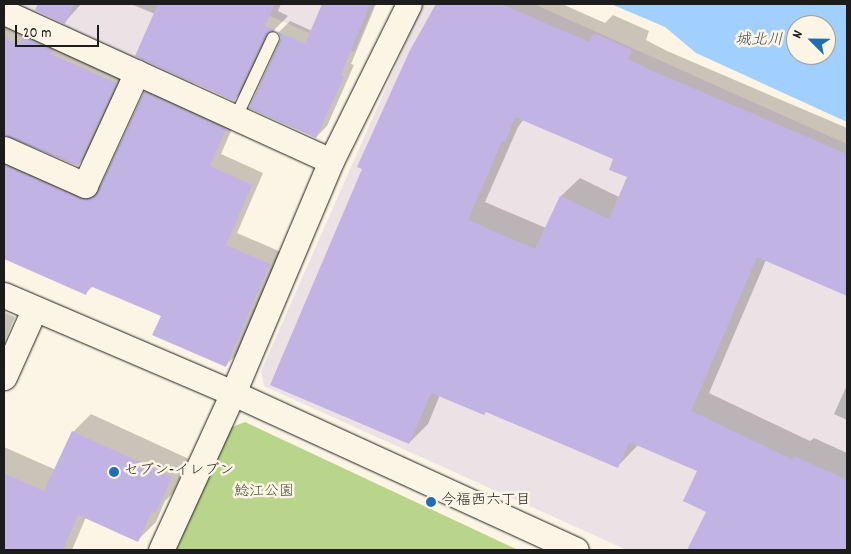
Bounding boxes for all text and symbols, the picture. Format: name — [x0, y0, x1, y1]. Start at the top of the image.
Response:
scale bar — [18, 15, 101, 47]
north arrow — [786, 15, 836, 65]
text: 20 m — [23, 23, 51, 45]
text: N — [788, 27, 809, 42]
water label: 城北川 — [735, 31, 783, 51]
place label: セブン-イレブン — [124, 463, 234, 481]
marker: セブン-イレブン — [108, 466, 120, 478]
park label: 鯰江公園 — [234, 484, 294, 502]
place label: 今福西六丁目 — [441, 493, 531, 511]
marker: 今福西六丁目 — [425, 496, 437, 508]

